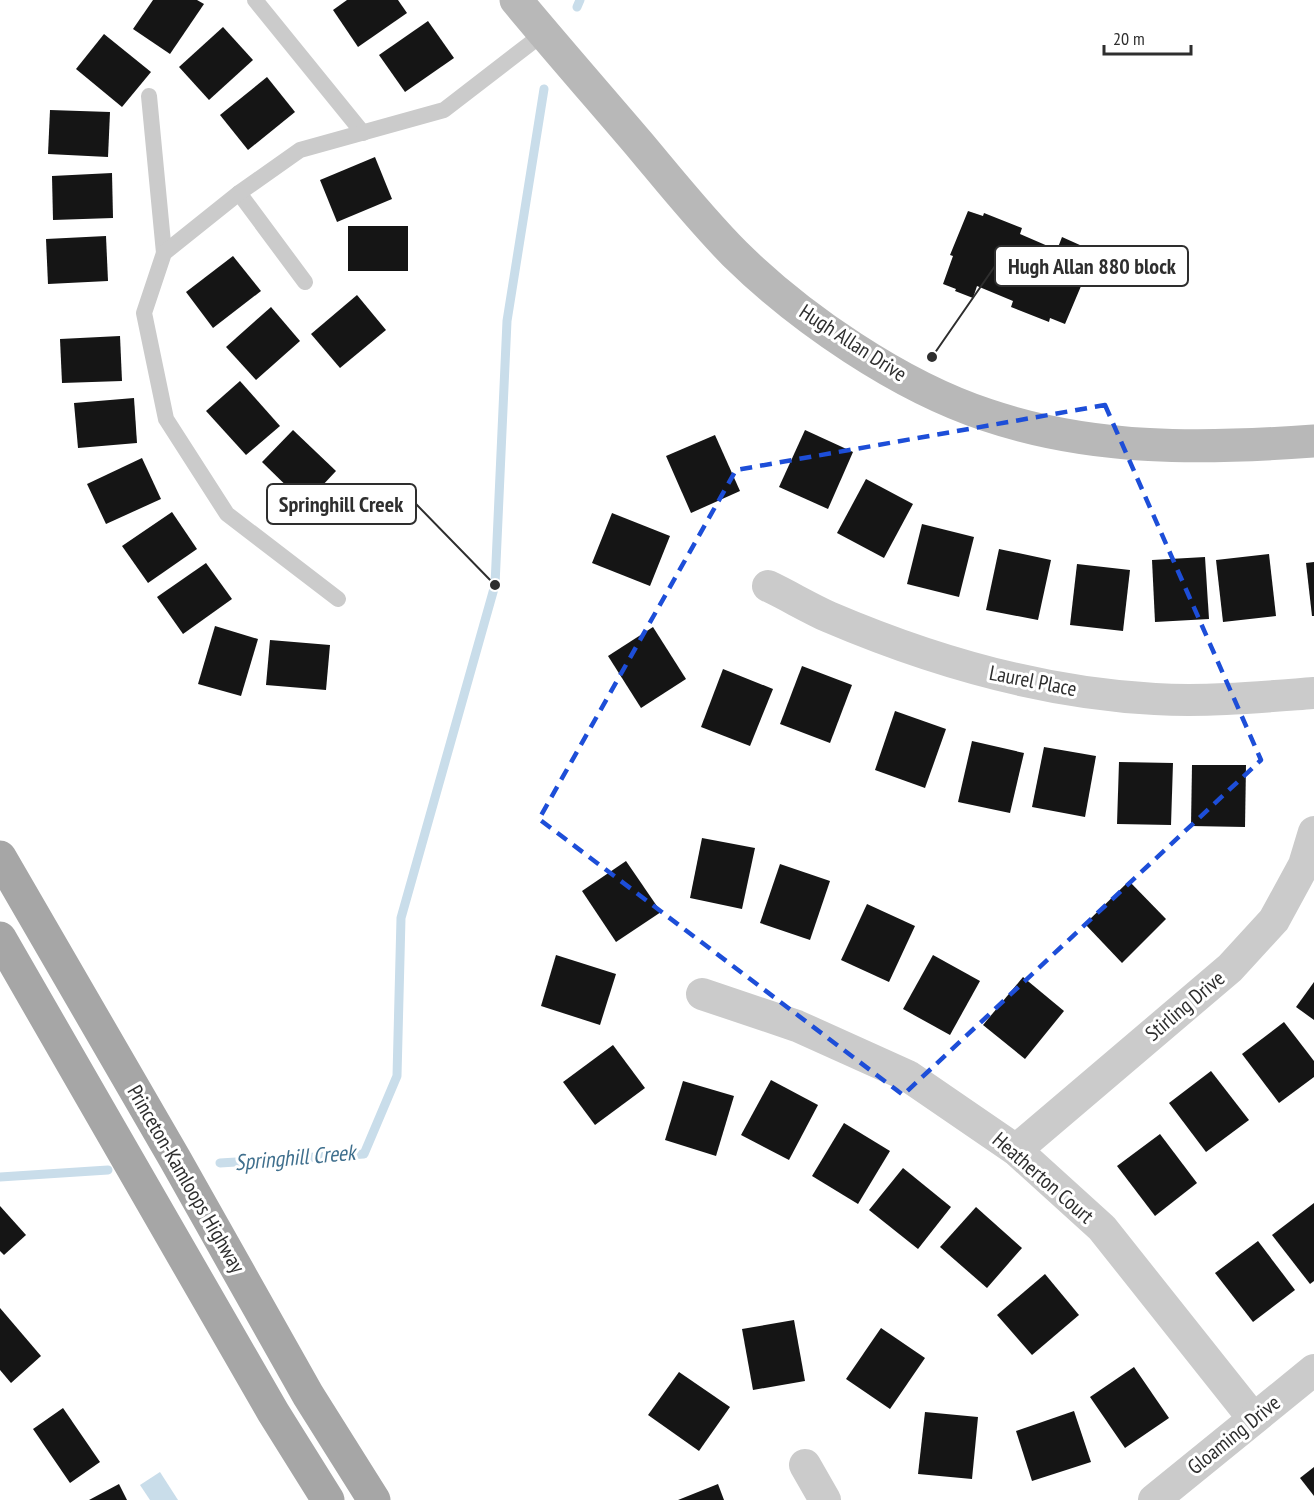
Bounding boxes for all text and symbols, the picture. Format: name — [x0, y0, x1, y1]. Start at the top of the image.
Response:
scale bar — [1104, 18, 1191, 56]
text: 20 m — [1113, 27, 1145, 50]
callout: Hugh Allan 880 block — [995, 246, 1188, 286]
text: Hugh Allan 880 block — [1008, 252, 1177, 280]
street label: Hugh Allan Drive — [795, 298, 912, 387]
callout: Springhill Creek — [267, 484, 416, 524]
text: Springhill Creek — [279, 490, 404, 518]
street label: Laurel Place — [987, 659, 1079, 702]
street label: Stirling Drive — [1139, 965, 1230, 1047]
street label: Princeton-Kamloops Highway — [122, 1080, 251, 1278]
street label: Heatherton Court — [987, 1126, 1100, 1229]
water label: Springhill Creek — [234, 1138, 359, 1176]
street label: Gloaming Drive — [1182, 1389, 1286, 1480]

